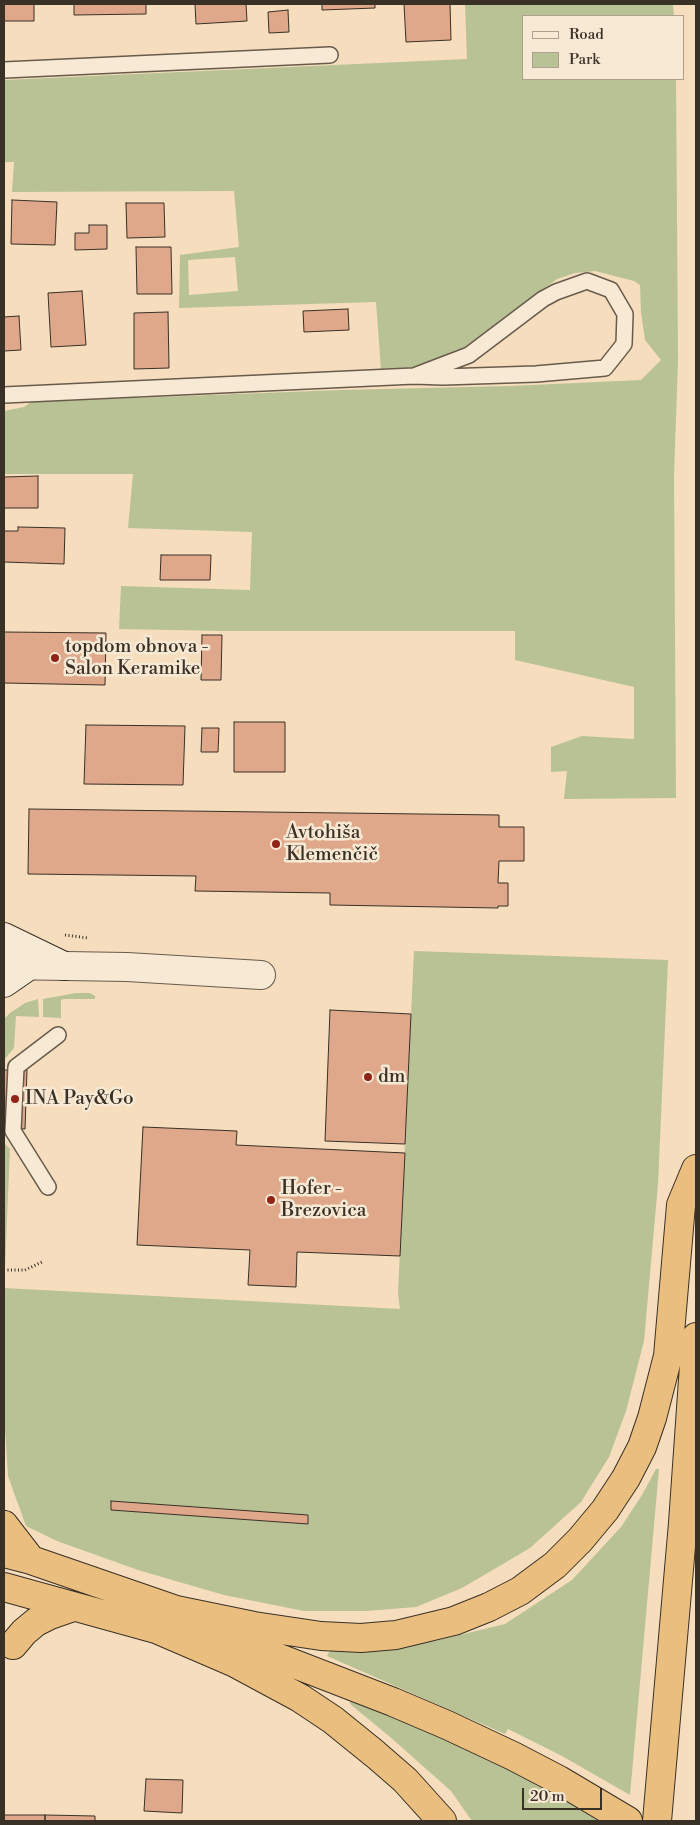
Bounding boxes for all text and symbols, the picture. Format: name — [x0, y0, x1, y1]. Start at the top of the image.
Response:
legend — [522, 15, 685, 80]
text: Road — [569, 25, 604, 44]
text: Park — [569, 50, 600, 69]
place label: topdom obnova - Salon Keramike — [65, 636, 209, 680]
marker: topdom obnova - Salon Keramike — [49, 652, 61, 664]
place label: Avtohiša Klemenčič — [286, 822, 378, 866]
marker: Avtohiša Klemenčič — [270, 838, 282, 850]
place label: dm — [378, 1066, 405, 1088]
marker: dm — [362, 1071, 374, 1083]
place label: INA Pay&Go — [25, 1088, 134, 1110]
marker: INA Pay&Go — [9, 1093, 21, 1105]
place label: Hofer - Brezovica — [281, 1178, 366, 1222]
marker: Hofer - Brezovica — [265, 1194, 277, 1206]
scale bar — [525, 1778, 605, 1810]
text: 20 m — [530, 1787, 565, 1806]

